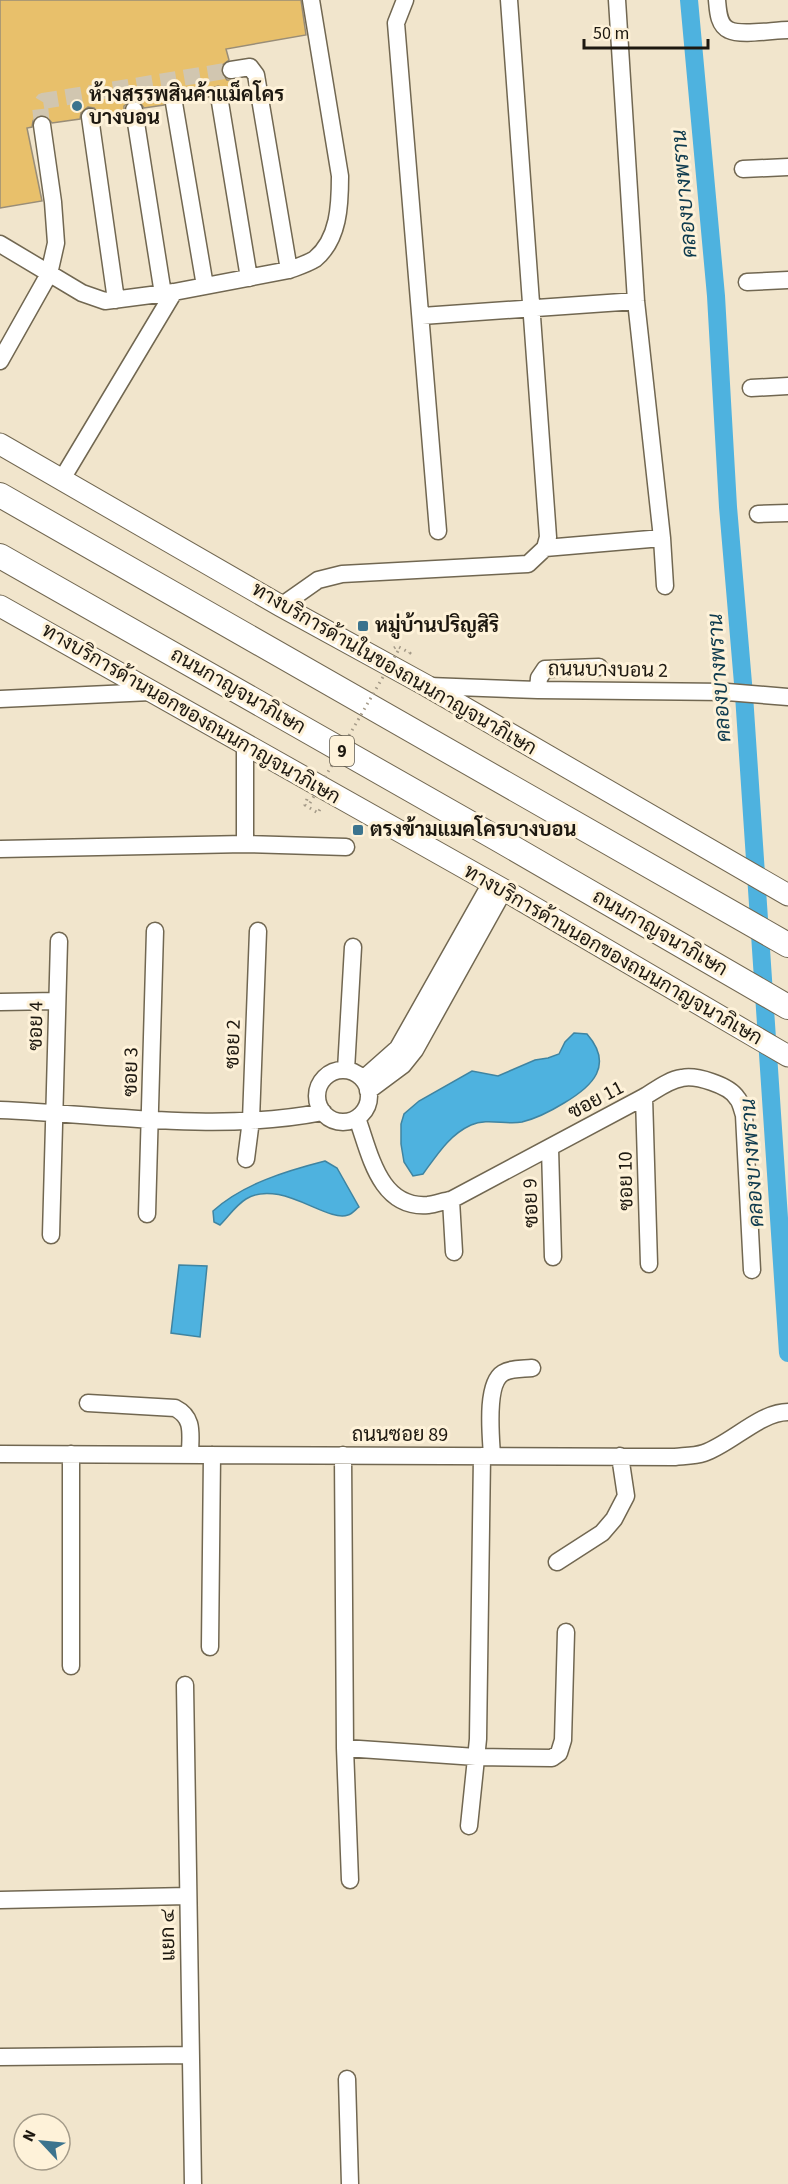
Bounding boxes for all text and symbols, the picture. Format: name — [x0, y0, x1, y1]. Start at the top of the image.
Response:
scale bar — [584, 12, 708, 50]
text: 50 m — [593, 21, 629, 46]
place label: ห้างสรรพสินค้าแม็คโคร บางบอน — [89, 80, 284, 132]
marker: ห้างสรรพสินค้าแม็คโคร บางบอน — [70, 99, 84, 113]
water label: คลองบางพราน — [663, 128, 705, 259]
street label: ทางบริการด้านในของถนนกาญจนาภิเษก — [246, 576, 542, 762]
place label: หมู่บ้านปริญสิริ — [375, 612, 499, 640]
water label: คลองบางพราน — [700, 612, 738, 743]
street label: ทางบริการด้านนอกของถนนกาญจนาภิเษก — [37, 617, 345, 811]
marker: หมู่บ้านปริญสิริ — [356, 619, 370, 633]
street label: ถนนกาญจนาภิเษก — [165, 641, 311, 741]
street label: ถนนบางบอน 2 — [548, 655, 668, 685]
road number: 9 — [330, 736, 354, 766]
place label: ตรงข้ามแมคโครบางบอน — [370, 815, 577, 844]
marker: ตรงข้ามแมคโครบางบอน — [351, 823, 365, 837]
street label: ทางบริการด้านนอกของถนนกาญจนาภิเษก — [459, 858, 767, 1052]
street label: ถนนกาญจนาภิเษก — [587, 883, 733, 983]
street label: ซอย 4 — [22, 1001, 50, 1051]
street label: ซอย 2 — [218, 1019, 248, 1069]
street label: ซอย 3 — [117, 1047, 145, 1097]
street label: ซอย 11 — [563, 1074, 629, 1126]
water label: คลองบางพราน — [733, 1097, 771, 1228]
street label: ซอย 10 — [611, 1151, 641, 1211]
street label: ซอย 9 — [516, 1178, 546, 1228]
street label: ถนนซอย 89 — [352, 1421, 448, 1449]
street label: แยก ๔ — [154, 1908, 182, 1961]
north arrow — [12, 2112, 72, 2172]
text: N — [17, 2126, 42, 2145]

